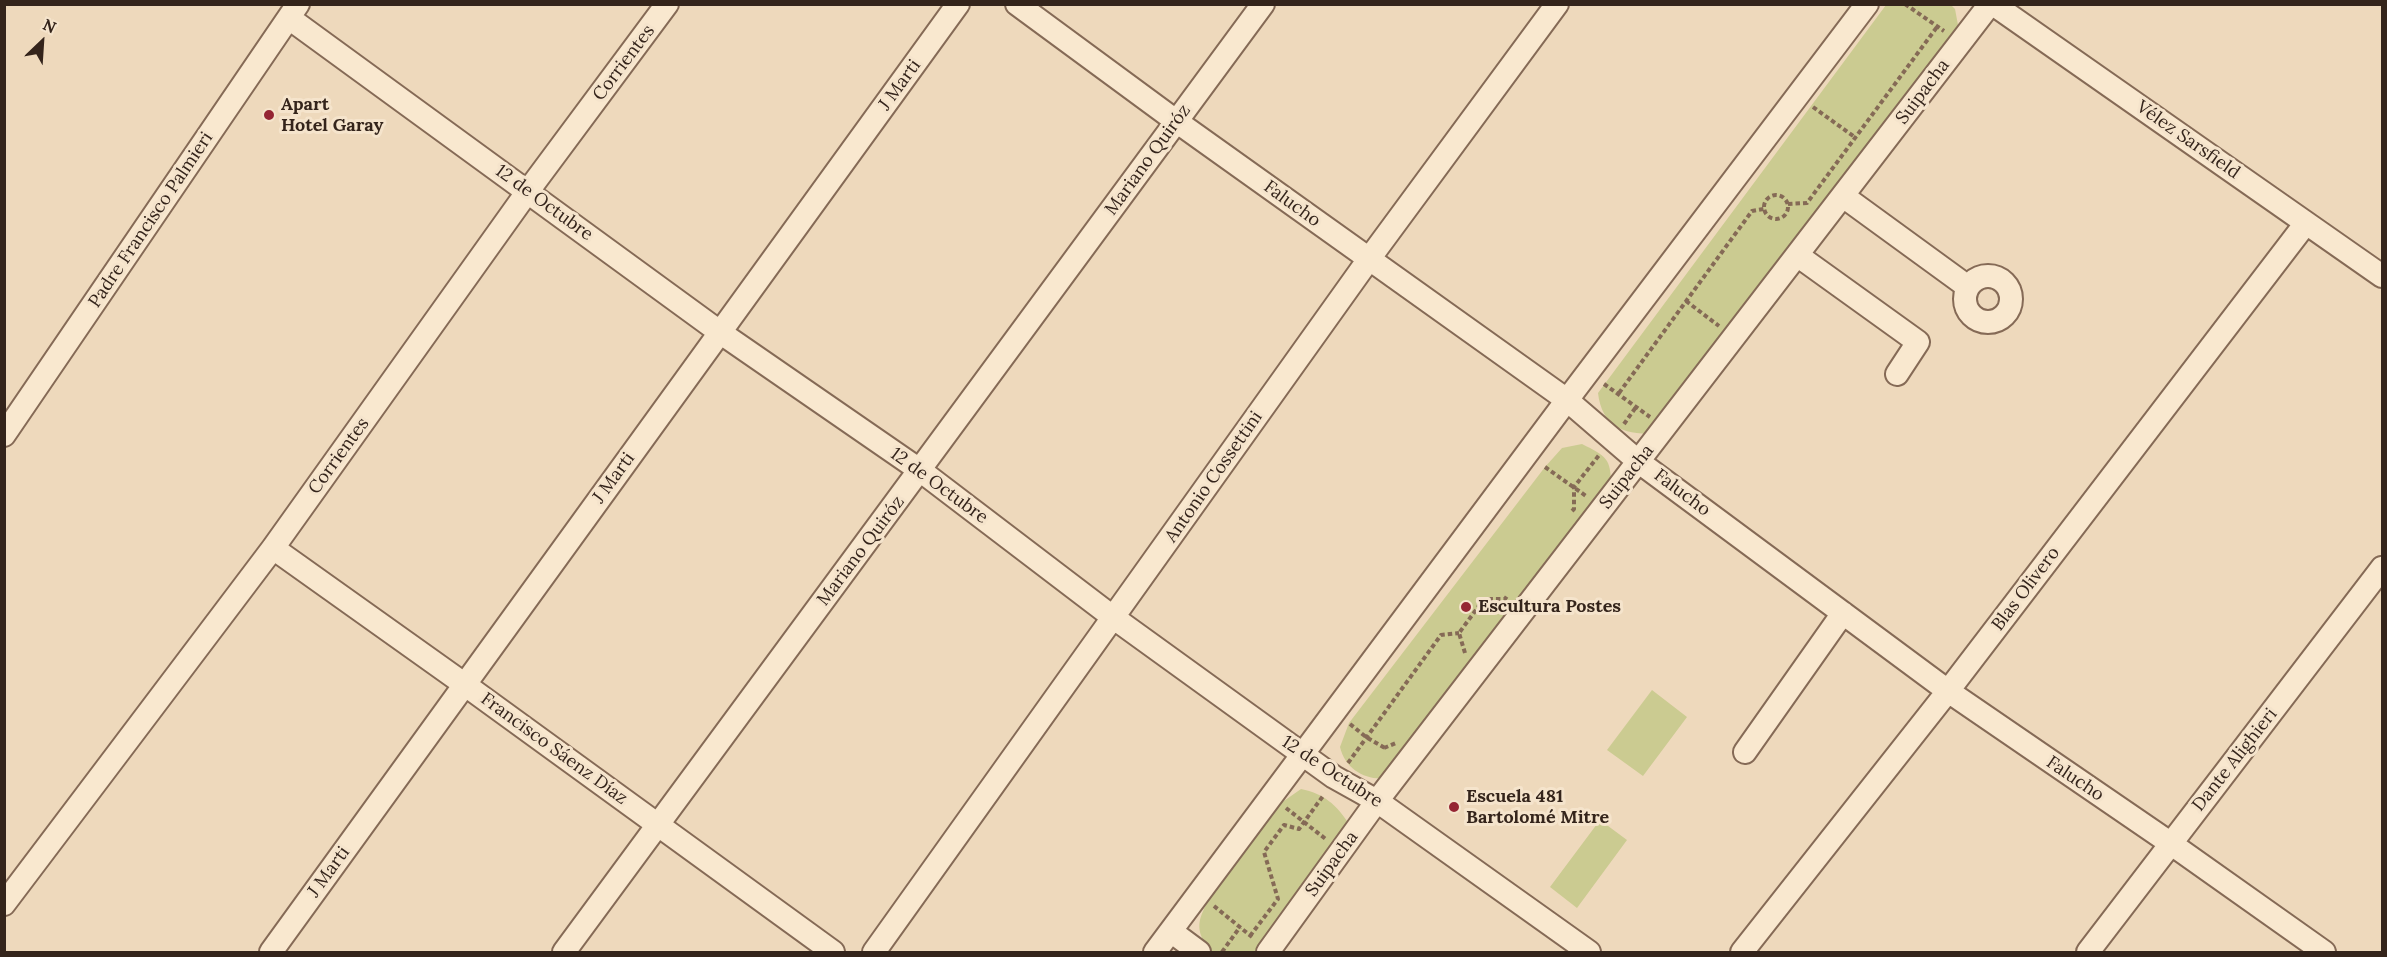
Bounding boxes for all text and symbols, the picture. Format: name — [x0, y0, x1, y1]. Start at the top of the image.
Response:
north arrow — [12, 12, 72, 72]
text: N — [40, 14, 59, 37]
street label: Corrientes — [588, 21, 660, 105]
street label: Suipacha — [1892, 55, 1954, 129]
street label: J Marti — [874, 56, 926, 114]
place label: Apart Hotel Garay — [281, 94, 383, 136]
street label: Vélez Sarsfield — [2132, 96, 2244, 184]
street label: Mariano Quiróz — [1101, 100, 1195, 220]
marker: Apart Hotel Garay — [262, 108, 276, 122]
street label: Padre Francisco Palmieri — [84, 128, 218, 312]
street label: 12 de Octubre — [491, 160, 597, 246]
street label: Falucho — [1259, 176, 1325, 232]
street label: Antonio Cossettini — [1161, 407, 1267, 547]
street label: Corrientes — [304, 414, 374, 498]
street label: Suipacha — [1595, 441, 1659, 513]
street label: 12 de Octubre — [886, 443, 992, 529]
street label: J Marti — [588, 449, 640, 507]
street label: Falucho — [1650, 465, 1714, 521]
street label: Mariano Quiróz — [813, 492, 909, 610]
street label: Blas Olivero — [1987, 543, 2065, 635]
place label: Escultura Postes — [1478, 596, 1621, 618]
marker: Escultura Postes — [1459, 600, 1473, 614]
street label: Francisco Sáenz Díaz — [476, 688, 632, 810]
street label: Dante Alighieri — [2188, 704, 2282, 816]
street label: 12 de Octubre — [1278, 731, 1386, 813]
street label: Falucho — [2042, 752, 2108, 806]
place label: Escuela 481 Bartolomé Mitre — [1466, 786, 1609, 828]
marker: Escuela 481 Bartolomé Mitre — [1447, 800, 1461, 814]
street label: Suipacha — [1301, 827, 1363, 901]
street label: J Marti — [303, 843, 355, 901]

